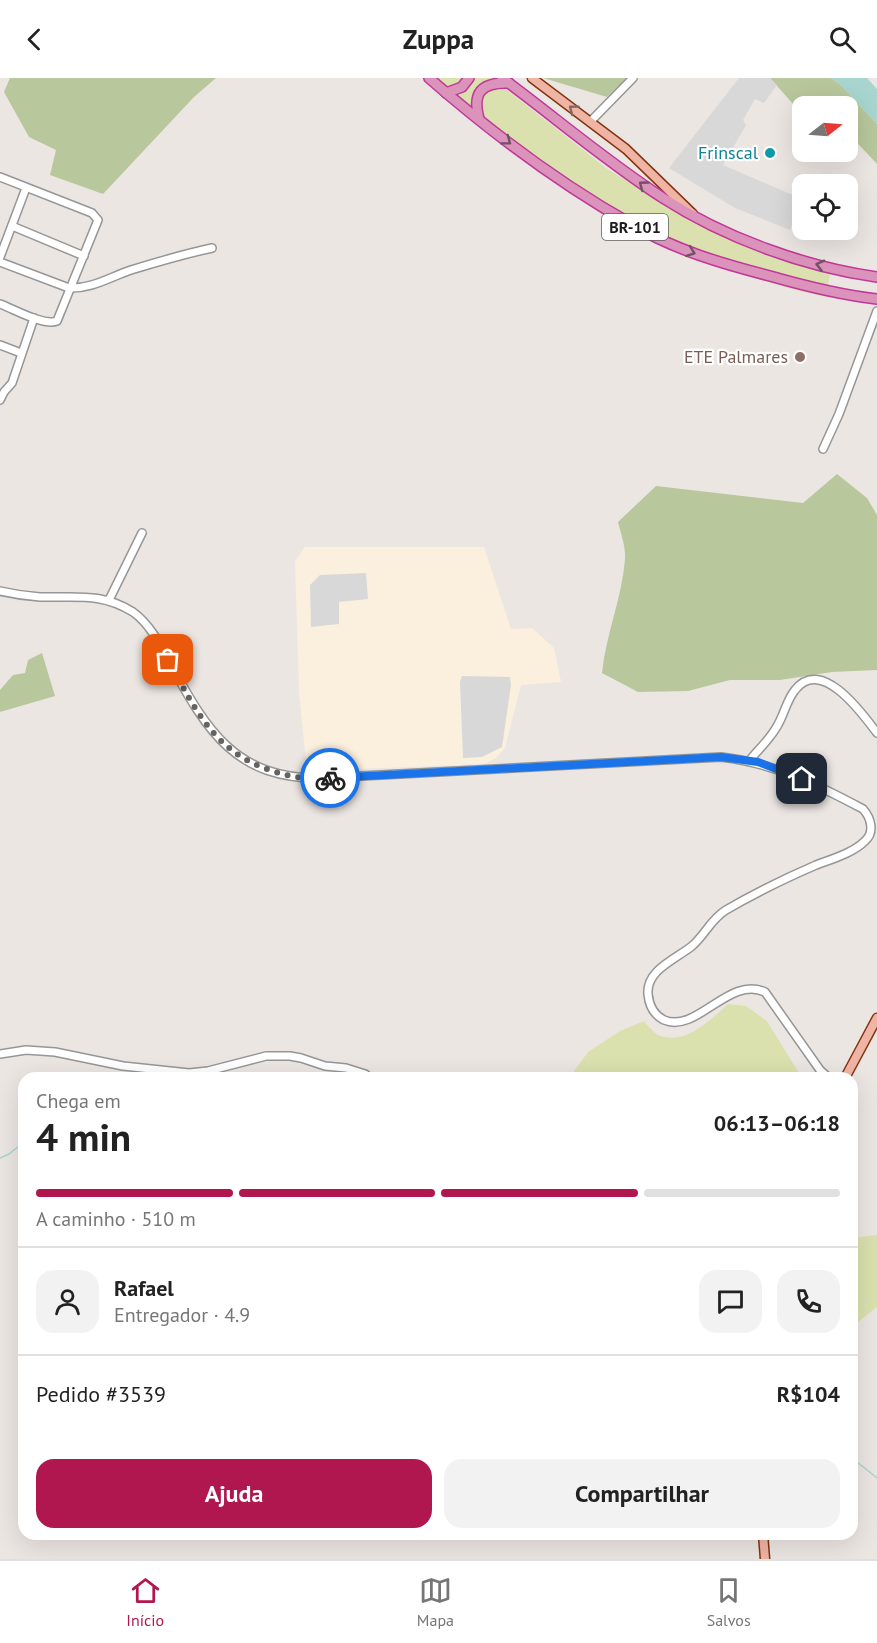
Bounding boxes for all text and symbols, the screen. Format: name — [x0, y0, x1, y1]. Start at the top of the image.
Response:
text: Zuppa — [403, 22, 474, 56]
icon: back — [18, 23, 51, 56]
icon: search — [826, 23, 859, 56]
north arrow — [792, 96, 858, 162]
map controls — [792, 96, 858, 240]
one-way arrow — [568, 105, 579, 116]
one-way arrow — [500, 134, 511, 145]
place label: Frinscal — [698, 141, 759, 164]
marker: Frinscal — [763, 146, 777, 160]
button: locate — [792, 174, 858, 240]
one-way arrow — [639, 181, 650, 192]
road number: BR-101 — [602, 214, 668, 240]
one-way arrow — [685, 245, 696, 257]
one-way arrow — [815, 260, 825, 273]
place label: ETE Palmares — [684, 345, 788, 368]
marker: ETE Palmares — [793, 350, 807, 364]
pin — [142, 634, 193, 685]
icon: bag — [151, 643, 184, 676]
courier — [300, 748, 360, 808]
pin — [776, 753, 827, 804]
icon: bike — [314, 762, 347, 795]
icon: home — [785, 762, 818, 795]
text: Chega em — [36, 1088, 121, 1114]
text: 06:13–06:18 — [714, 1109, 840, 1137]
text: 4 min — [36, 1111, 131, 1162]
text: A caminho · 510 m — [36, 1206, 196, 1232]
button: person — [36, 1270, 99, 1333]
button: chat — [699, 1270, 762, 1333]
button: phone — [777, 1270, 840, 1333]
text: Rafael — [114, 1274, 174, 1302]
text: Entregador · 4.9 — [114, 1302, 250, 1328]
text: Pedido #3539 — [36, 1380, 166, 1408]
text: R$104 — [777, 1380, 840, 1408]
button: Ajuda — [36, 1459, 432, 1528]
button: Compartilhar — [444, 1459, 840, 1528]
tab: Início — [126, 1574, 164, 1630]
tab: Mapa — [417, 1574, 454, 1630]
tab: Salvos — [707, 1574, 751, 1630]

